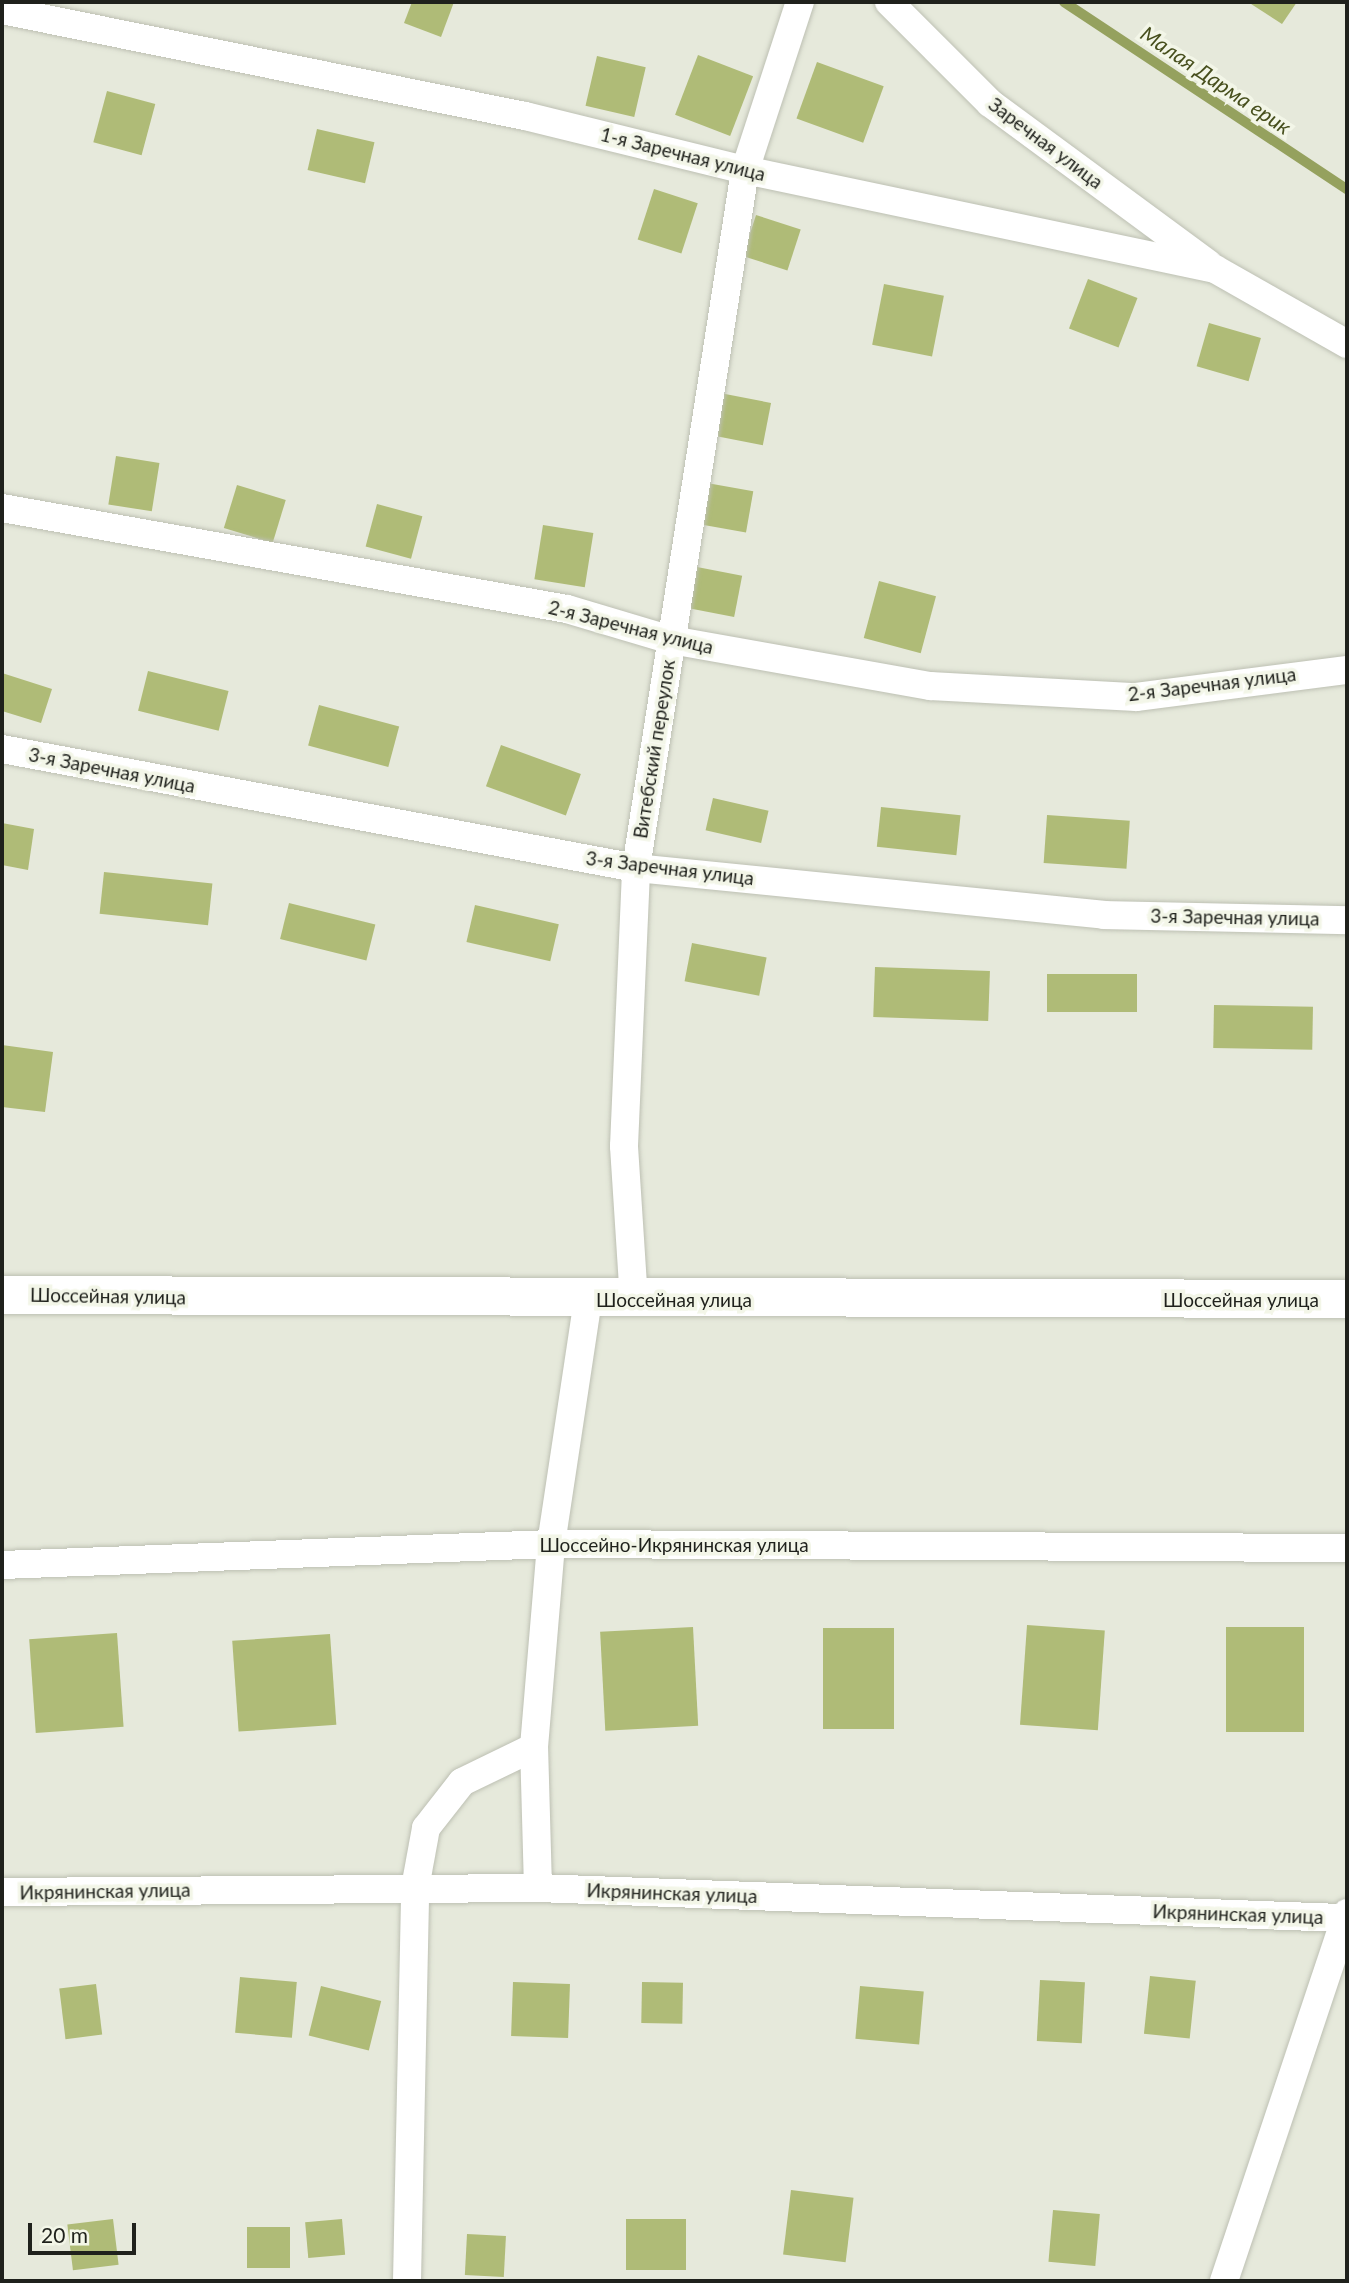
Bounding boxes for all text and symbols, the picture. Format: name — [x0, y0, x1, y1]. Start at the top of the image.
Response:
water label: Малая Дарма ерик — [1136, 21, 1296, 139]
street label: Заречная улица — [984, 93, 1108, 193]
street label: 1-я Заречная улица — [598, 122, 768, 186]
street label: 2-я Заречная улица — [546, 595, 716, 659]
street label: Витебский переулок — [629, 658, 679, 840]
street label: 2-я Заречная улица — [1127, 662, 1297, 706]
street label: 3-я Заречная улица — [27, 743, 197, 797]
street label: 3-я Заречная улица — [585, 846, 755, 890]
street label: 3-я Заречная улица — [1150, 904, 1320, 930]
street label: Шоссейная улица — [30, 1283, 186, 1309]
street label: Шоссейная улица — [596, 1289, 752, 1311]
street label: Шоссейная улица — [1163, 1289, 1319, 1311]
street label: Шоссейно-Икрянинская улица — [539, 1534, 809, 1556]
street label: Икрянинская улица — [19, 1878, 191, 1904]
street label: Икрянинская улица — [586, 1879, 758, 1907]
street label: Икрянинская улица — [1152, 1900, 1324, 1928]
scale bar — [32, 2210, 140, 2254]
text: 20 m — [41, 2222, 88, 2247]

